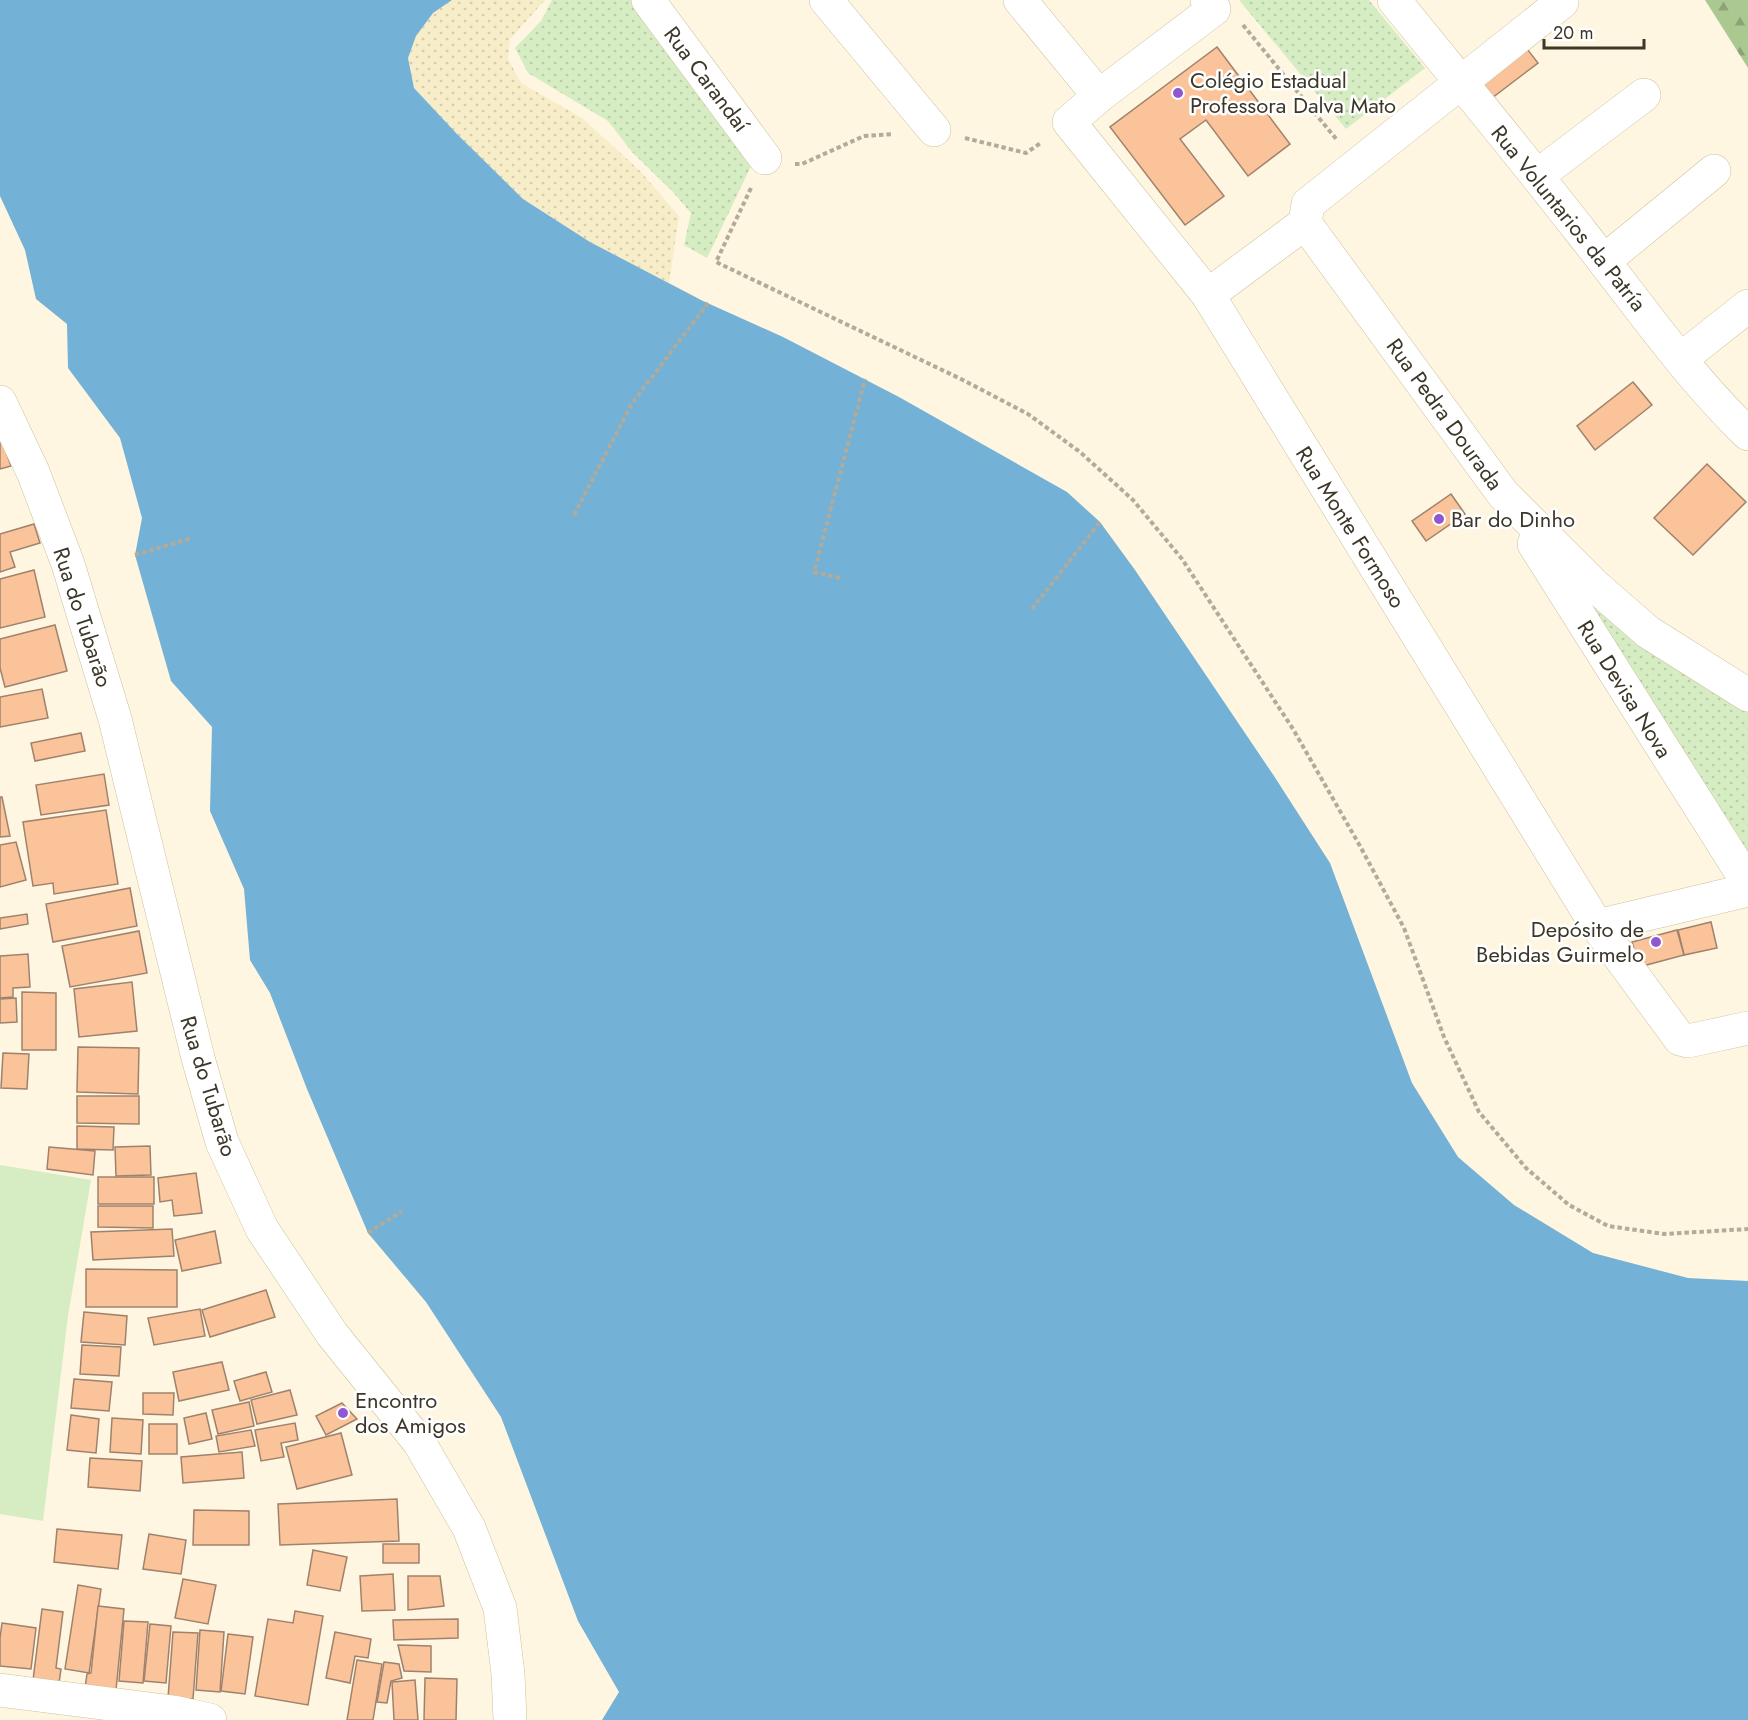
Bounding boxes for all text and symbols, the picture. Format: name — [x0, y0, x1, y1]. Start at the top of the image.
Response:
scale bar — [1544, 12, 1644, 50]
street label: Rua Carandaí — [657, 19, 758, 140]
text: 20 m — [1553, 20, 1593, 46]
place label: Colégio Estadual Professora Dalva Mato — [1190, 64, 1396, 121]
marker: Colégio Estadual Professora Dalva Mato — [1171, 86, 1185, 100]
street label: Rua Voluntarios da Patría — [1484, 118, 1654, 318]
street label: Rua Pedra Dourada — [1379, 331, 1511, 497]
street label: Rua Monte Formoso — [1288, 440, 1414, 614]
place label: Bar do Dinho — [1451, 503, 1575, 535]
marker: Bar do Dinho — [1432, 512, 1446, 526]
street label: Rua do Tubarão — [45, 543, 121, 691]
street label: Rua Devisa Nova — [1570, 614, 1680, 764]
place label: Depósito de Bebidas Guirmelo — [1476, 913, 1644, 970]
marker: Depósito de Bebidas Guirmelo — [1649, 935, 1663, 949]
street label: Rua do Tubarão — [172, 1012, 246, 1160]
place label: Encontro dos Amigos — [355, 1384, 466, 1441]
marker: Encontro dos Amigos — [336, 1406, 350, 1420]

